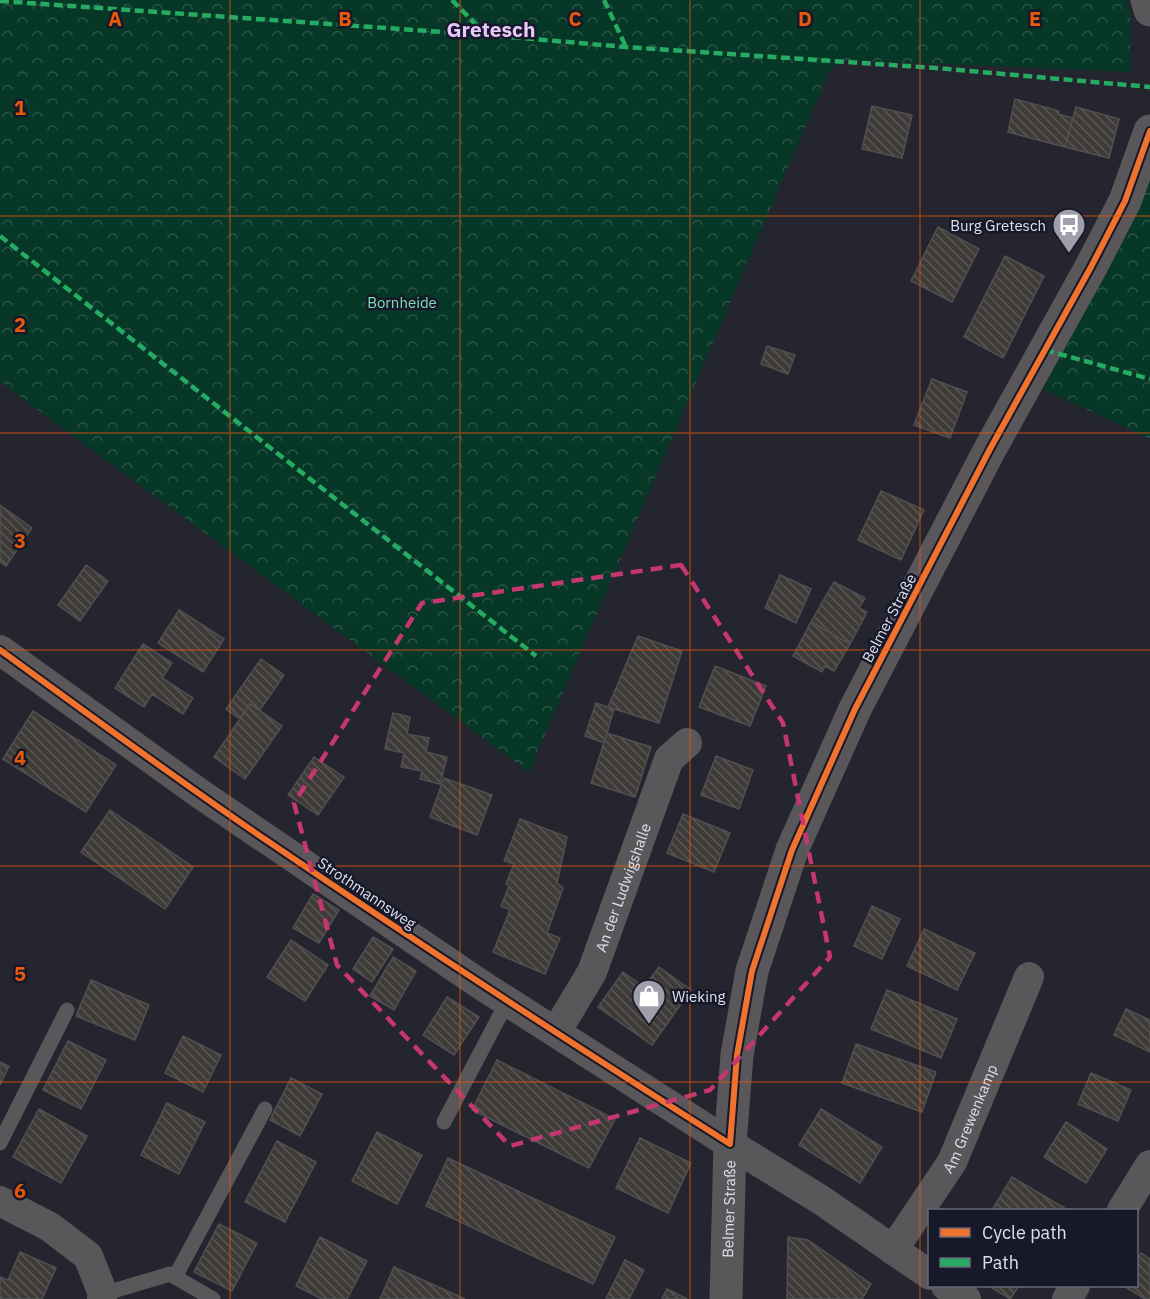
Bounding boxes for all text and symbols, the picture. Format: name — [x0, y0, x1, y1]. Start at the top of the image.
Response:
text: A — [108, 5, 122, 32]
text: B — [338, 5, 352, 32]
text: C — [568, 5, 582, 32]
text: D — [798, 5, 812, 32]
text: E — [1029, 5, 1041, 32]
district label: Gretesch — [447, 15, 536, 43]
text: 1 — [14, 94, 26, 121]
bus stop icon: Burg Gretesch — [1051, 207, 1087, 254]
place label: Burg Gretesch — [950, 216, 1046, 235]
park label: Bornheide — [367, 293, 437, 312]
text: 2 — [14, 311, 26, 338]
text: 3 — [14, 527, 26, 554]
street label: Belmer Straße — [858, 570, 920, 666]
text: 4 — [14, 744, 26, 771]
street label: An der Ludwigshalle — [591, 820, 655, 954]
street label: Strothmannsweg — [314, 853, 420, 933]
text: 5 — [14, 960, 26, 987]
shop icon: Wieking — [631, 978, 667, 1025]
place label: Wieking — [672, 987, 726, 1006]
street label: Am Grewenkamp — [938, 1061, 1001, 1176]
street label: Belmer Straße — [718, 1160, 739, 1258]
text: 6 — [14, 1177, 26, 1204]
legend — [928, 1209, 1138, 1287]
text: Cycle path — [982, 1221, 1067, 1244]
text: Path — [982, 1251, 1019, 1274]

